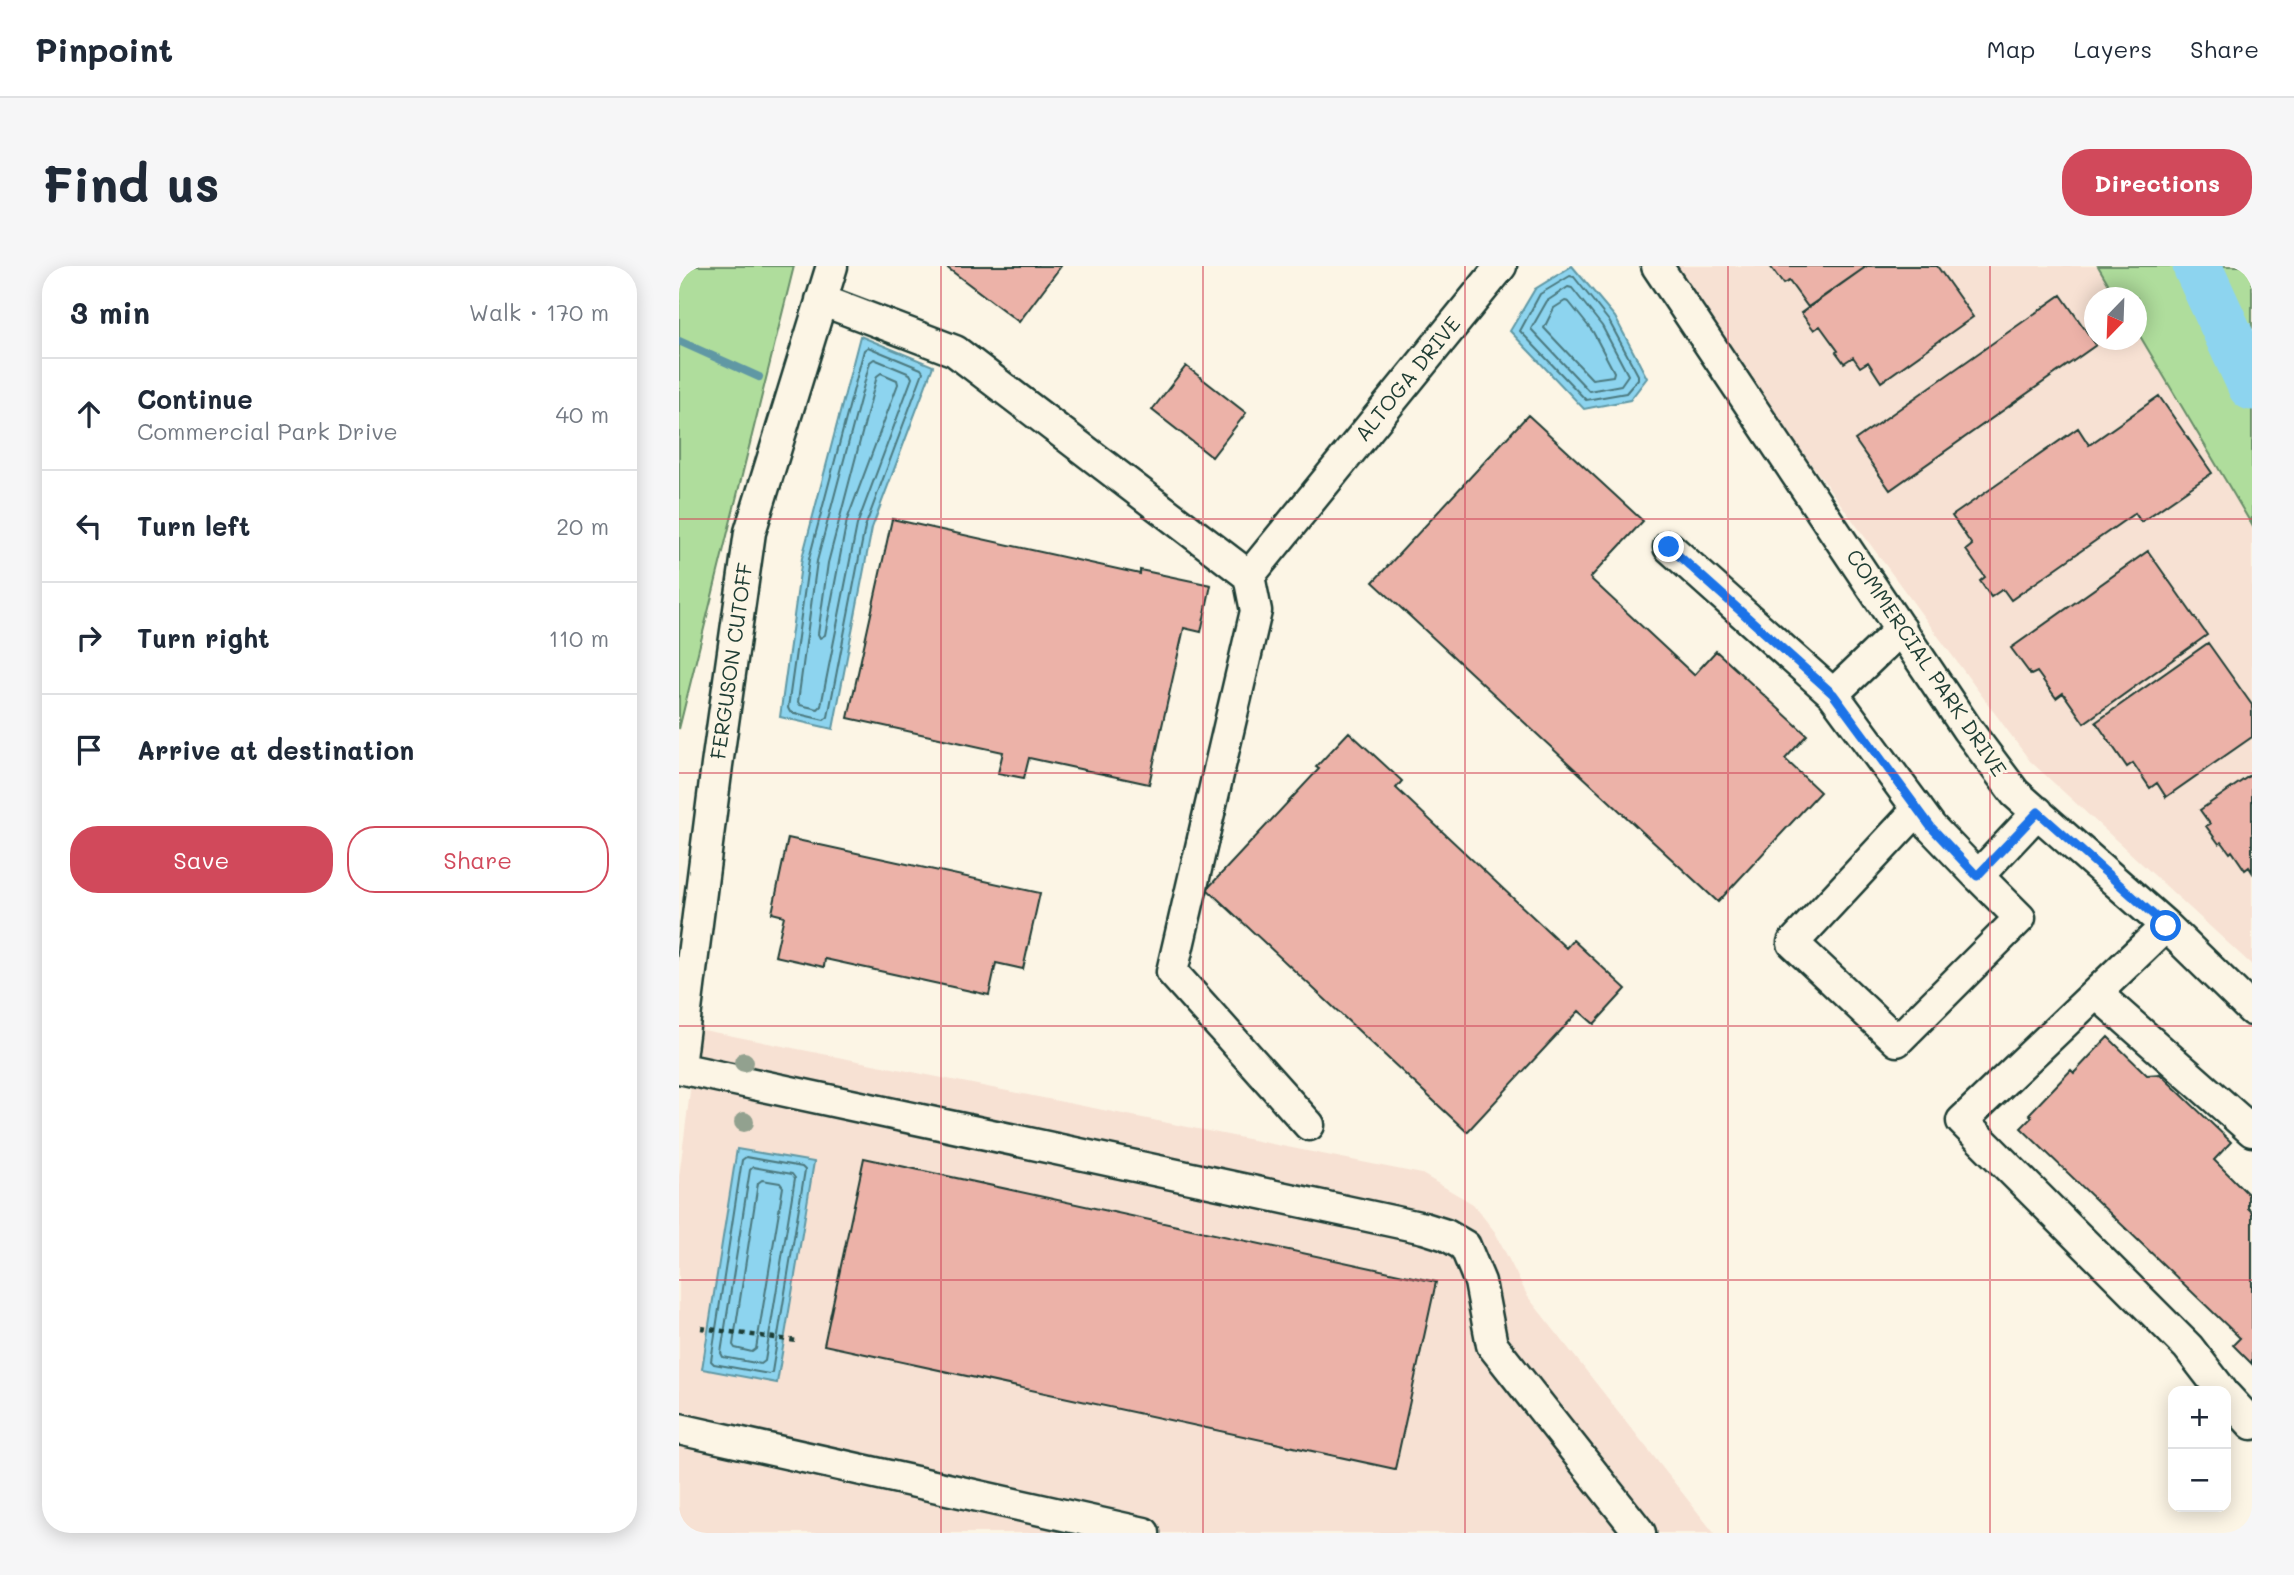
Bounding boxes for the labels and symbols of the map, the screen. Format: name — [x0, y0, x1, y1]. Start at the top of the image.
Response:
north arrow — [2084, 287, 2147, 350]
street label: ALTOGA DRIVE — [1348, 310, 1466, 446]
route end — [1653, 531, 1684, 562]
street label: COMMERCIAL PARK DRIVE — [1841, 543, 2013, 781]
street label: FERGUSON CUTOFF — [703, 560, 758, 761]
route start — [2150, 910, 2181, 941]

